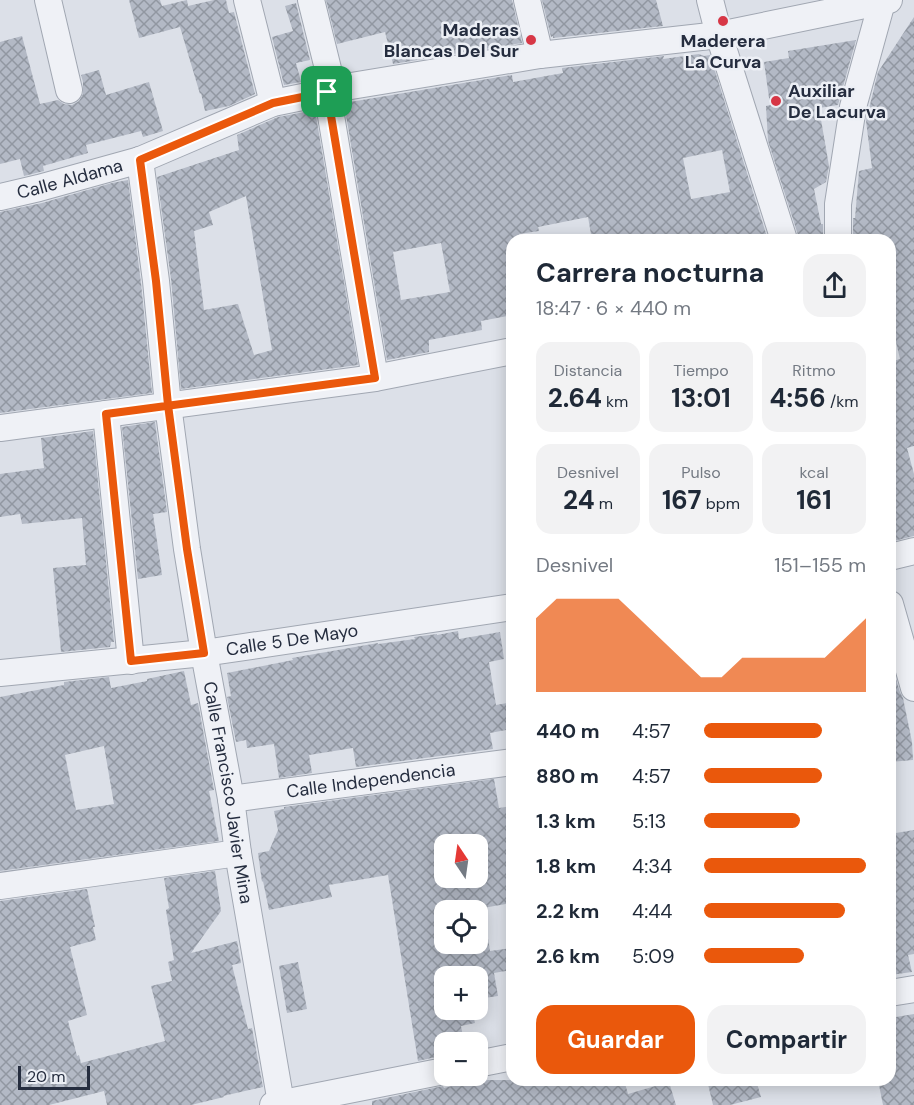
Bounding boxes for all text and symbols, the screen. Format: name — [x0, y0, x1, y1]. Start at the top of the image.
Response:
marker: Maderera La Curva — [716, 14, 730, 28]
place label: Maderas Blancas Del Sur — [384, 18, 519, 63]
place label: Maderera La Curva — [680, 29, 766, 74]
marker: Maderas Blancas Del Sur — [524, 33, 538, 47]
pin — [301, 66, 352, 117]
icon: arrive — [310, 75, 343, 108]
place label: Auxiliar De Lacurva — [788, 79, 886, 124]
marker: Auxiliar De Lacurva — [769, 94, 783, 108]
street label: Calle Aldama — [15, 153, 125, 205]
button: share — [803, 254, 866, 317]
text: Carrera nocturna — [536, 255, 764, 290]
text: 18:47 · 6 × 440 m — [536, 295, 691, 321]
text: Distancia — [554, 360, 622, 381]
text: Tiempo — [673, 360, 729, 381]
text: Ritmo — [792, 360, 836, 381]
text: 2.64 — [548, 381, 602, 415]
text: 13:01 — [671, 381, 731, 415]
text: 4:56 — [769, 381, 826, 415]
text: km — [602, 391, 628, 412]
text: /km — [826, 391, 859, 412]
text: Desnivel — [557, 462, 619, 483]
text: Pulso — [681, 462, 721, 483]
text: kcal — [800, 462, 828, 483]
text: 24 — [563, 483, 595, 517]
text: 167 — [662, 483, 702, 517]
text: 161 — [796, 483, 832, 517]
text: m — [595, 493, 613, 514]
text: bpm — [702, 493, 740, 514]
text: Desnivel — [536, 552, 613, 578]
text: 151–155 m — [774, 552, 866, 578]
street label: Calle 5 De Mayo — [224, 618, 360, 662]
street label: Calle Francisco Javier Mina — [197, 679, 259, 906]
text: 440 m — [536, 718, 600, 744]
text: 4:57 — [632, 718, 671, 744]
street label: Calle Independencia — [285, 758, 457, 804]
text: 880 m — [536, 763, 599, 789]
text: 4:57 — [632, 763, 671, 789]
text: 1.3 km — [536, 808, 595, 834]
text: 5:13 — [632, 808, 666, 834]
north arrow — [434, 834, 488, 888]
map controls — [434, 834, 488, 1086]
text: 1.8 km — [536, 853, 596, 879]
text: 4:34 — [632, 853, 672, 879]
text: 2.2 km — [536, 898, 599, 924]
text: 4:44 — [632, 898, 672, 924]
button: locate — [434, 900, 488, 954]
text: 2.6 km — [536, 943, 600, 969]
text: 5:09 — [632, 943, 674, 969]
button: + — [434, 966, 488, 1020]
button: Guardar — [536, 1005, 695, 1074]
button: Compartir — [707, 1005, 866, 1074]
button: − — [434, 1032, 488, 1086]
scale bar — [18, 1063, 90, 1090]
text: 20 m — [27, 1066, 66, 1087]

